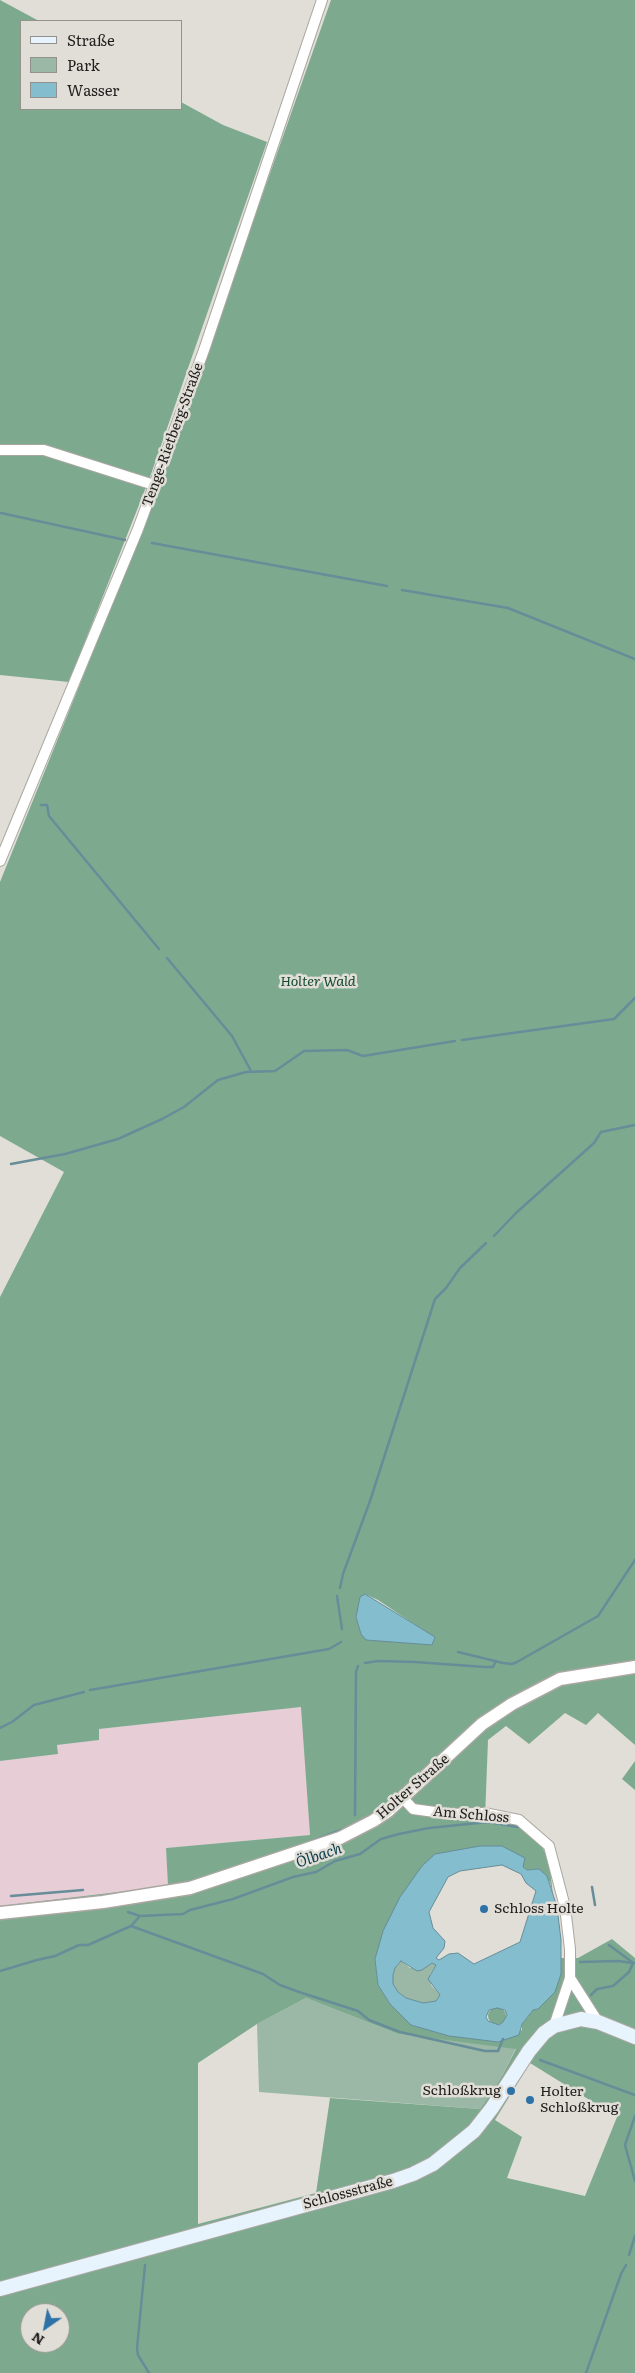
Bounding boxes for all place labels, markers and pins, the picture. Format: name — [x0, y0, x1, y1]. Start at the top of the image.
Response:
place label: Schloss Holte — [494, 1901, 584, 1917]
marker: Schloss Holte — [478, 1903, 490, 1915]
place label: Schloßkrug — [422, 2083, 501, 2099]
place label: Holter Schloßkrug — [540, 2084, 619, 2116]
marker: Schloßkrug — [505, 2085, 517, 2097]
marker: Holter Schloßkrug — [524, 2094, 536, 2106]

